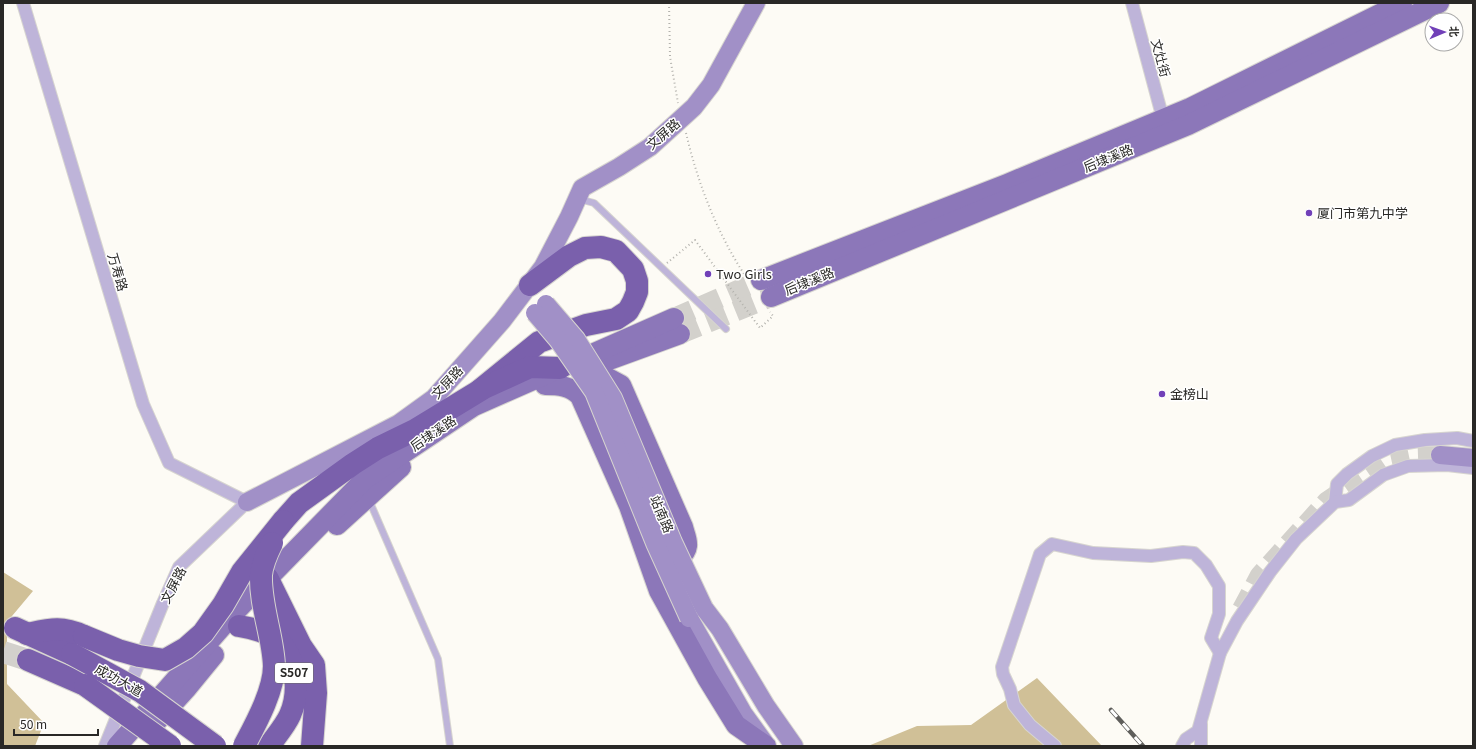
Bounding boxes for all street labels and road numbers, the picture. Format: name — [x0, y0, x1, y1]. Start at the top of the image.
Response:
street label: 文灶街 — [1147, 37, 1176, 79]
street label: 文屏路 — [642, 114, 684, 154]
street label: 后埭溪路 — [1080, 139, 1135, 176]
street label: 万寿路 — [104, 250, 133, 293]
street label: 后埭溪路 — [781, 262, 836, 299]
street label: 文屏路 — [426, 361, 467, 402]
street label: 后埭溪路 — [406, 410, 460, 455]
street label: 站南路 — [646, 492, 679, 535]
street label: 文屏路 — [155, 563, 190, 606]
street label: 成功大道 — [92, 659, 147, 700]
road number: S507 — [275, 663, 313, 683]

